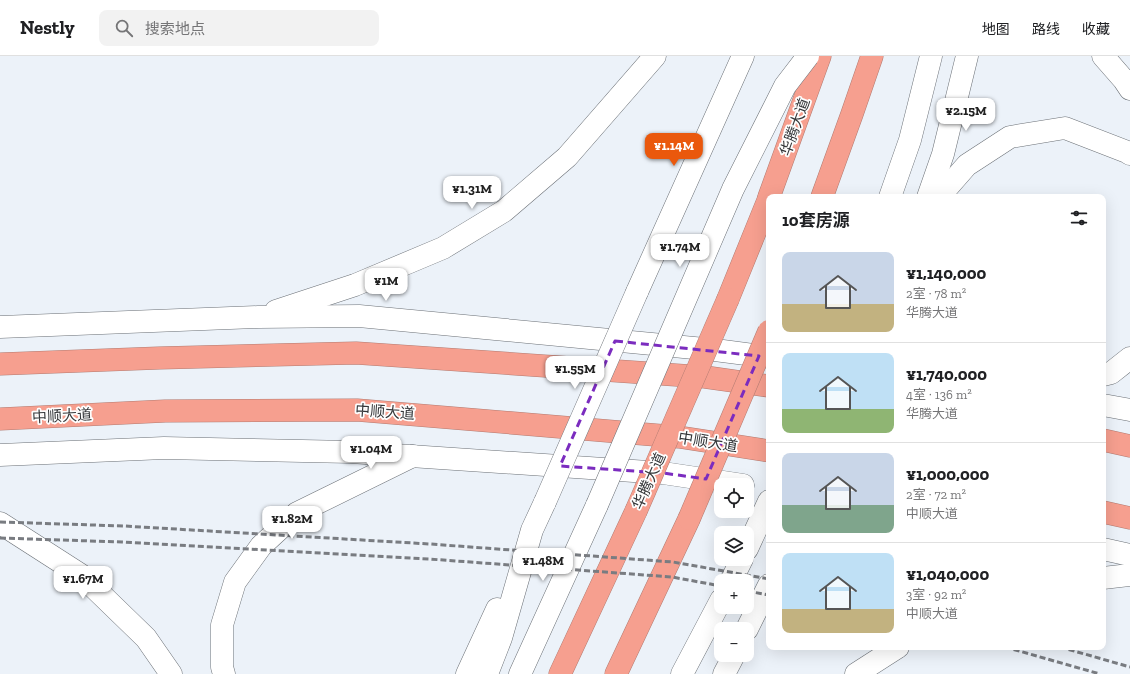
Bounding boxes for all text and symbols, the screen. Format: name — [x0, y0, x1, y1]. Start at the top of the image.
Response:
search box — [99, 10, 379, 46]
text: Nestly — [20, 16, 75, 39]
icon: search — [113, 17, 135, 39]
text: 搜索地点 — [145, 20, 205, 38]
text: 地图 — [982, 21, 1010, 38]
text: 路线 — [1032, 21, 1060, 38]
text: 收藏 — [1082, 21, 1110, 38]
street label: 华腾大道 — [776, 96, 814, 158]
pin: ¥2.15M — [933, 98, 999, 132]
text: ¥2.15M — [945, 103, 987, 118]
pin: ¥1.14M — [641, 133, 707, 167]
text: ¥1.14M — [654, 138, 694, 153]
pin: ¥1.31M — [439, 176, 505, 210]
text: ¥1.31M — [452, 181, 492, 196]
icon: filters — [1068, 207, 1090, 229]
text: 10套房源 — [782, 210, 850, 230]
pin: ¥1.74M — [647, 234, 713, 268]
text: ¥1.74M — [660, 239, 700, 254]
text: ¥1,140,000 — [906, 263, 986, 283]
pin: ¥1M — [367, 268, 405, 302]
icon: home — [814, 268, 862, 316]
text: ¥1M — [374, 273, 398, 288]
text: 2室 · 78 m² — [906, 286, 966, 301]
text: 华腾大道 — [906, 305, 958, 320]
pin: ¥1.55M — [542, 356, 608, 390]
text: ¥1.55M — [554, 361, 596, 376]
text: ¥1,740,000 — [906, 364, 987, 384]
icon: home — [814, 369, 862, 417]
text: 4室 · 136 m² — [906, 387, 972, 402]
street label: 中顺大道 — [354, 401, 416, 423]
street label: 中顺大道 — [32, 405, 92, 427]
text: 华腾大道 — [906, 406, 958, 421]
street label: 中顺大道 — [677, 428, 739, 456]
pin: ¥1.04M — [338, 436, 404, 470]
text: ¥1.04M — [350, 441, 392, 456]
street label: 华腾大道 — [629, 450, 669, 512]
text: ¥1,000,000 — [906, 464, 989, 484]
icon: home — [814, 469, 862, 517]
map controls — [714, 478, 754, 662]
button: locate — [714, 478, 754, 518]
text: 2室 · 72 m² — [906, 487, 966, 502]
pin: ¥1.82M — [259, 506, 325, 540]
text: 中顺大道 — [906, 506, 958, 521]
text: ¥1.82M — [271, 511, 313, 526]
button: layers — [714, 526, 754, 566]
pin: ¥1.48M — [510, 548, 576, 582]
text: ¥1.48M — [522, 553, 564, 568]
text: ¥1,040,000 — [906, 564, 989, 584]
pin: ¥1.67M — [50, 566, 116, 600]
icon: home — [814, 569, 862, 617]
text: ¥1.67M — [63, 571, 103, 586]
button: + — [714, 574, 754, 614]
text: 3室 · 92 m² — [906, 587, 966, 602]
text: 中顺大道 — [906, 606, 958, 621]
button: − — [714, 622, 754, 662]

